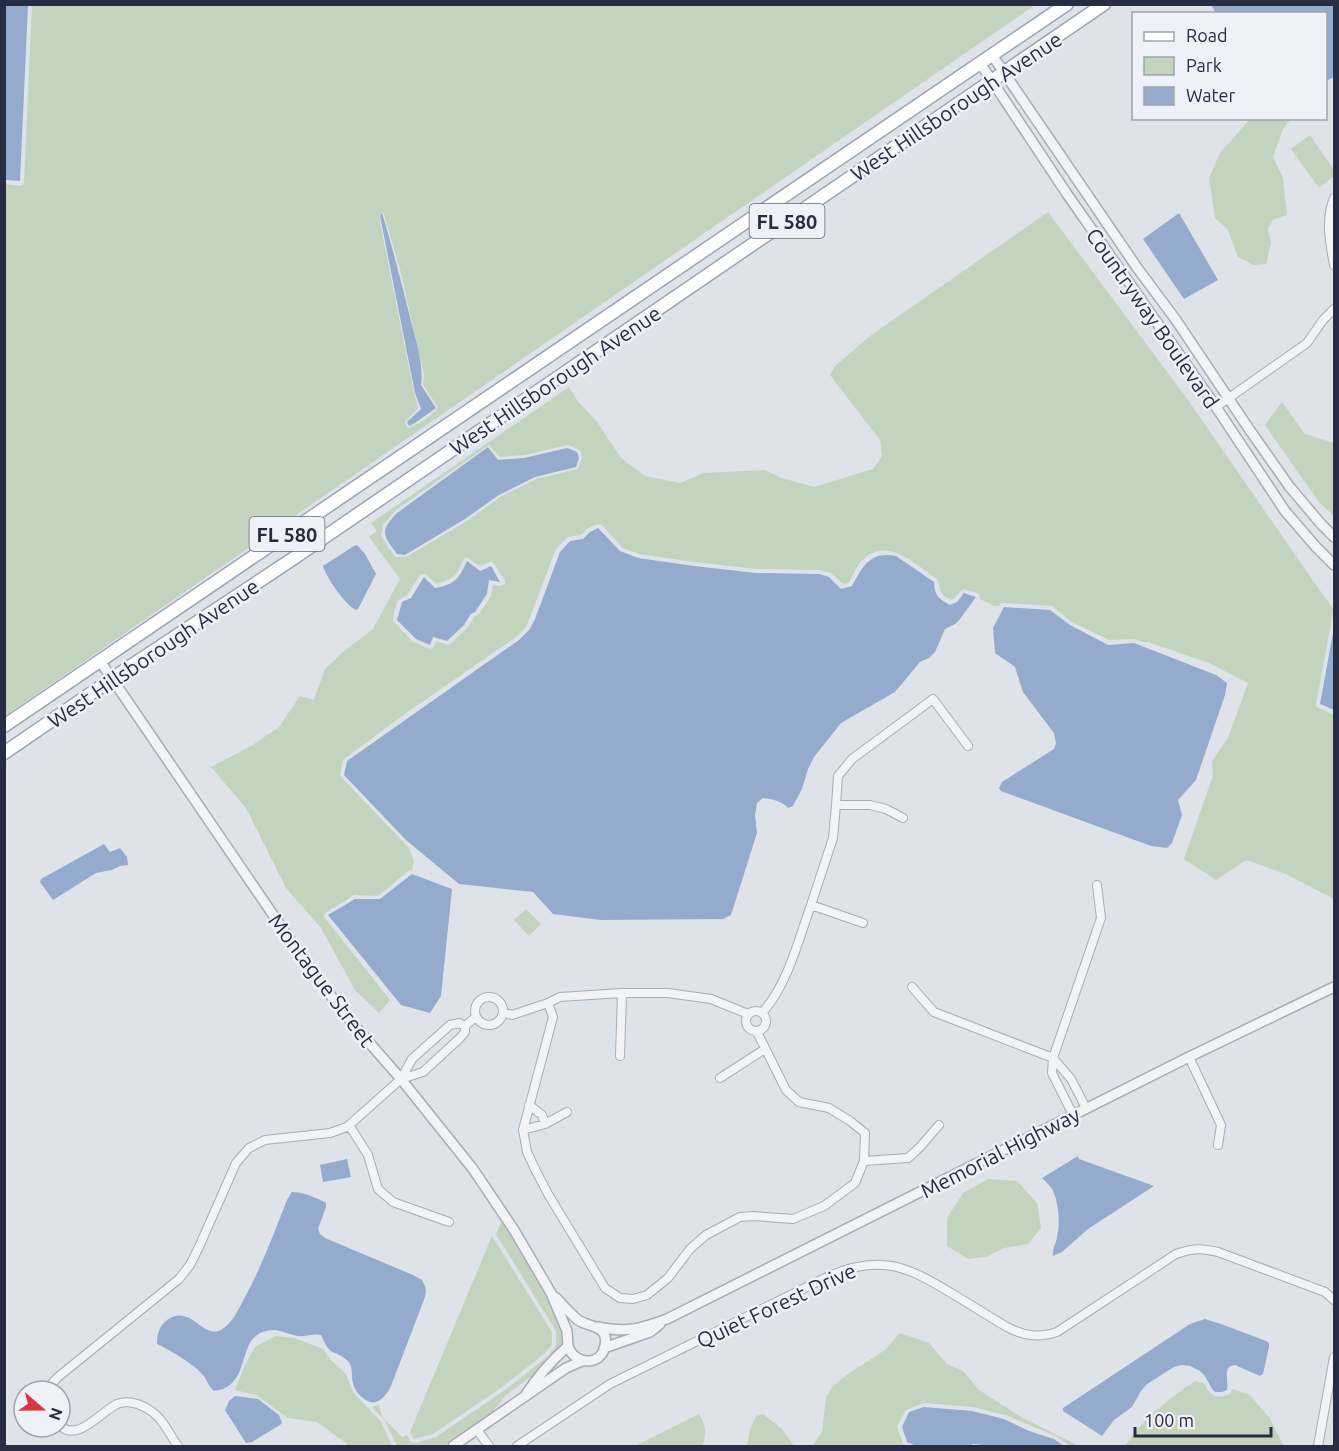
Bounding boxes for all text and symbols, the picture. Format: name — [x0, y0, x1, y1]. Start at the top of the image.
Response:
legend — [1132, 12, 1327, 120]
text: Road — [1186, 25, 1228, 45]
street label: West Hillsborough Avenue — [846, 26, 1066, 186]
text: Park — [1186, 55, 1222, 75]
text: Water — [1186, 85, 1236, 105]
road number: FL 580 — [750, 204, 824, 238]
street label: Countryway Boulevard — [1082, 223, 1224, 413]
street label: West Hillsborough Avenue — [445, 300, 665, 460]
road number: FL 580 — [250, 517, 324, 551]
street label: West Hillsborough Avenue — [43, 573, 263, 733]
street label: Montague Street — [264, 909, 380, 1051]
street label: Memorial Highway — [916, 1101, 1084, 1203]
street label: Quiet Forest Drive — [693, 1258, 859, 1352]
north arrow — [12, 1379, 72, 1439]
scale bar — [1135, 1400, 1272, 1438]
text: N — [46, 1405, 67, 1423]
text: 100 m — [1144, 1410, 1194, 1430]

